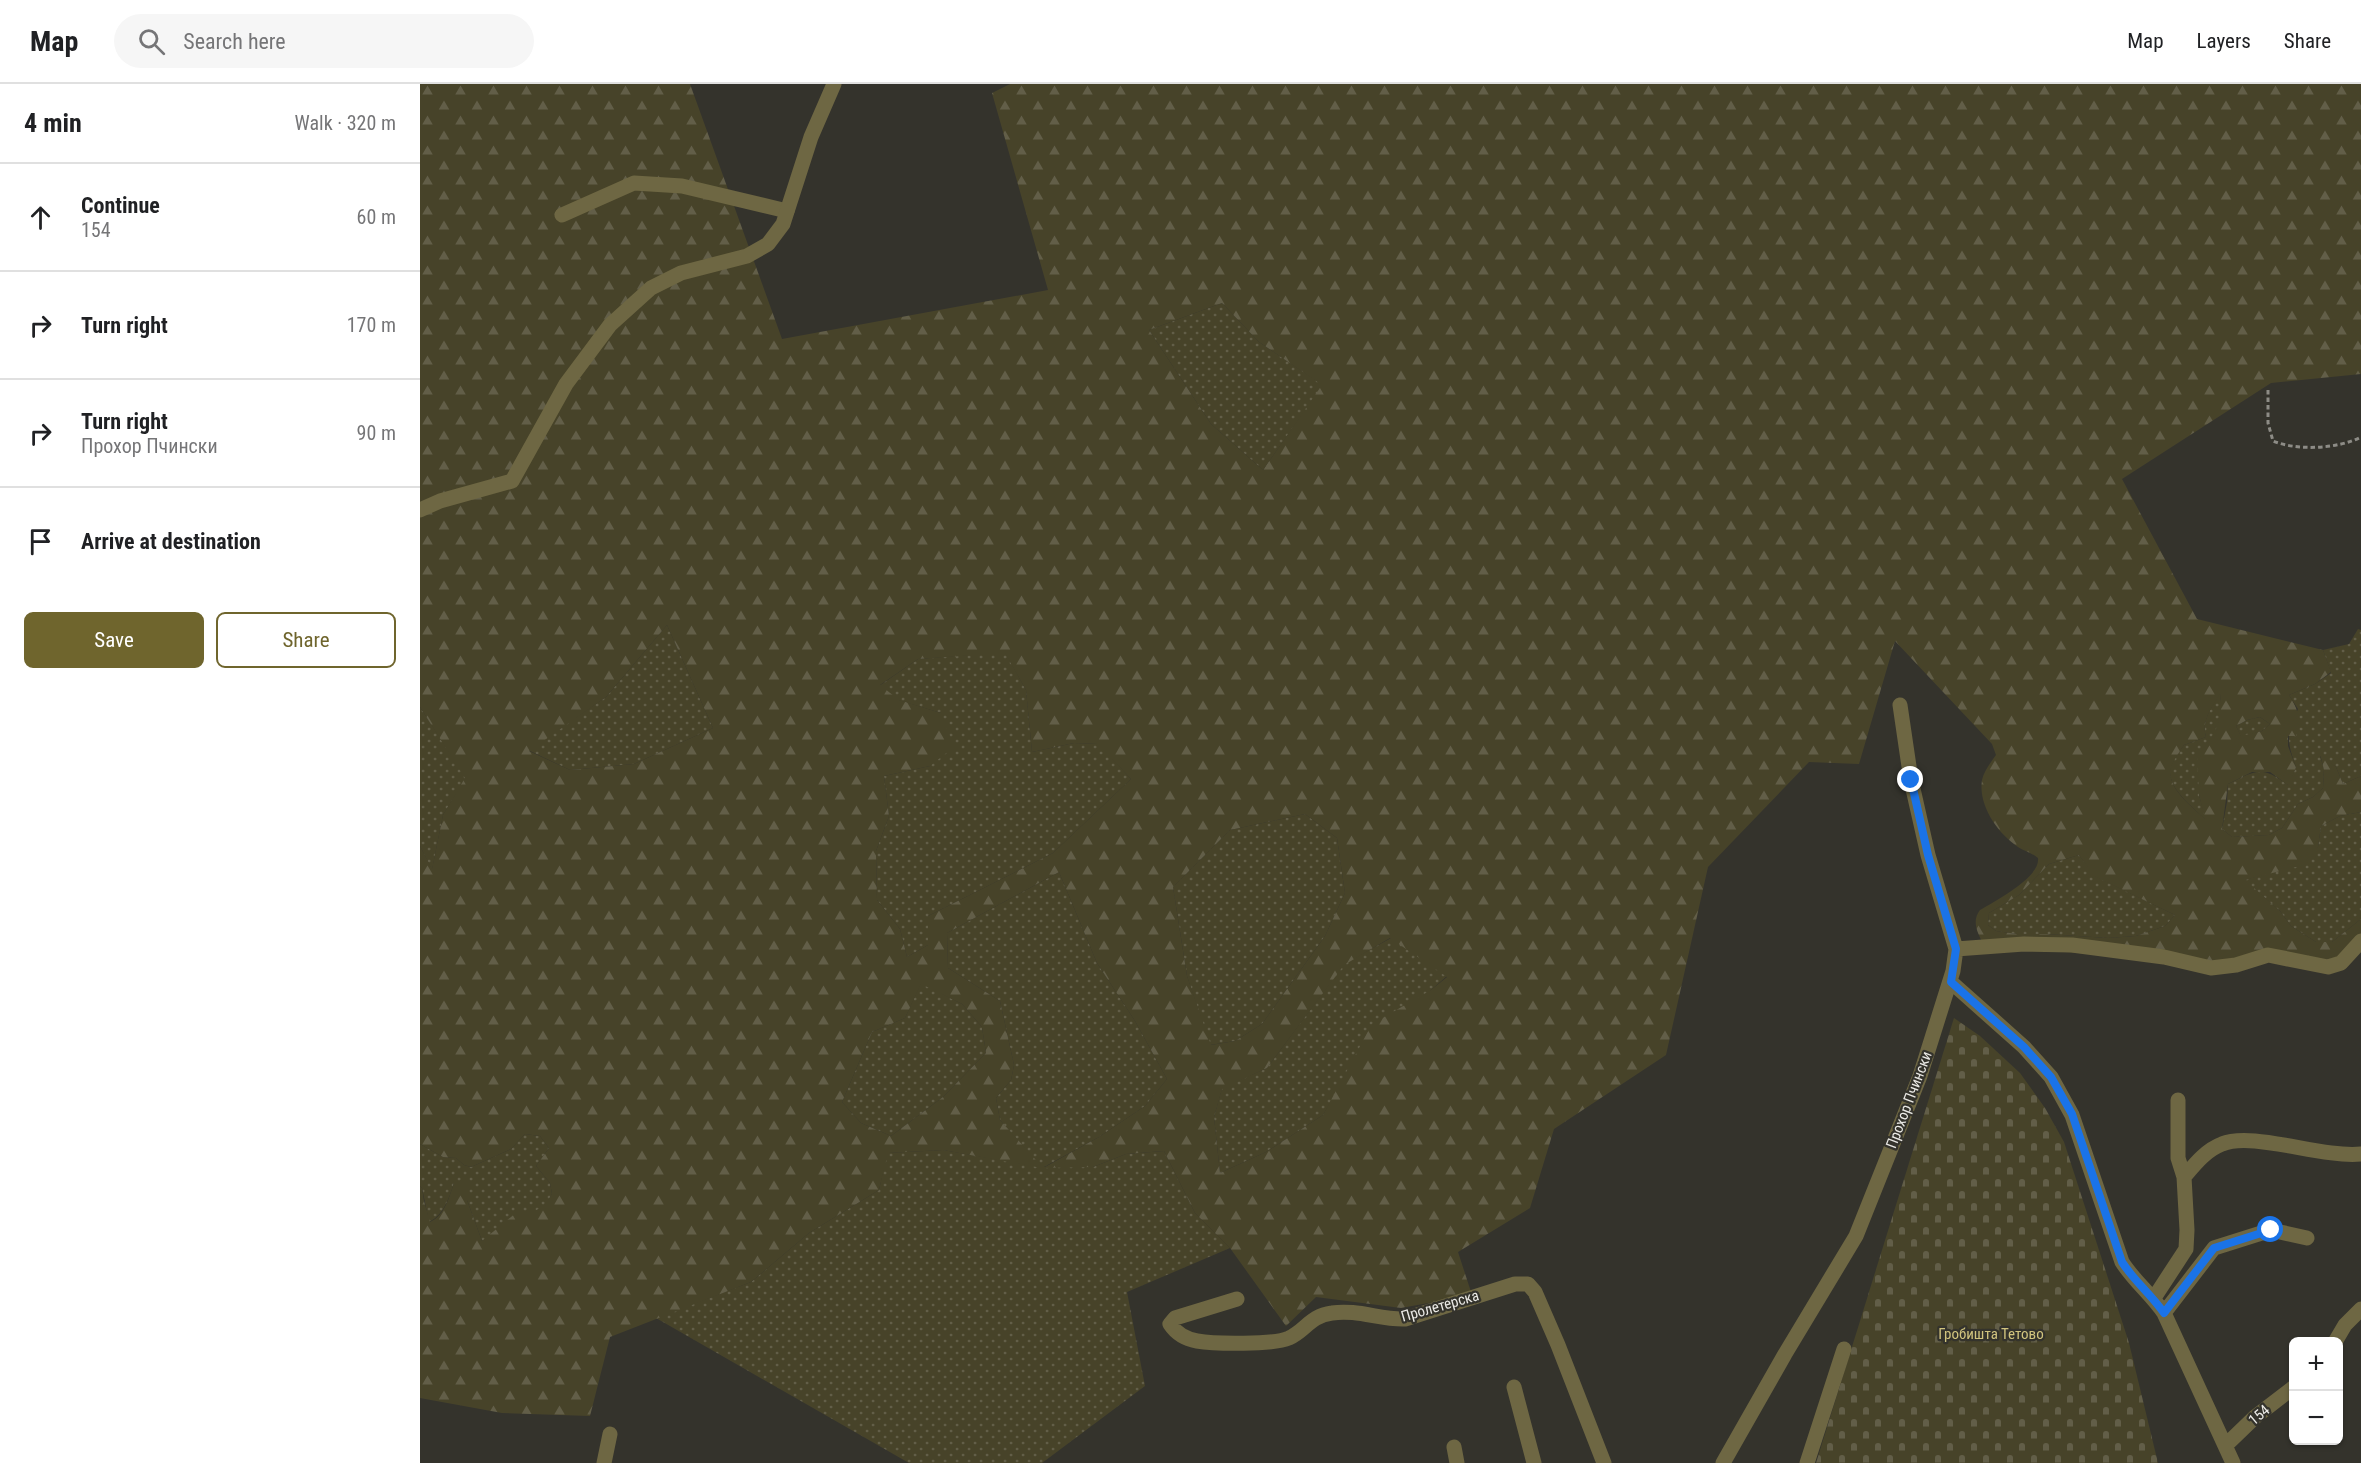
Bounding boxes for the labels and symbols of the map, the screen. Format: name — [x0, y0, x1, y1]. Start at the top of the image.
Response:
route end — [1897, 766, 1923, 792]
street label: Прохор Пчински — [1882, 1049, 1936, 1151]
route start — [2257, 1216, 2283, 1242]
street label: Пролетерска — [1399, 1286, 1481, 1326]
park label: Гробишта Тетово — [1938, 1325, 2044, 1343]
street label: 154 — [2245, 1401, 2273, 1429]

